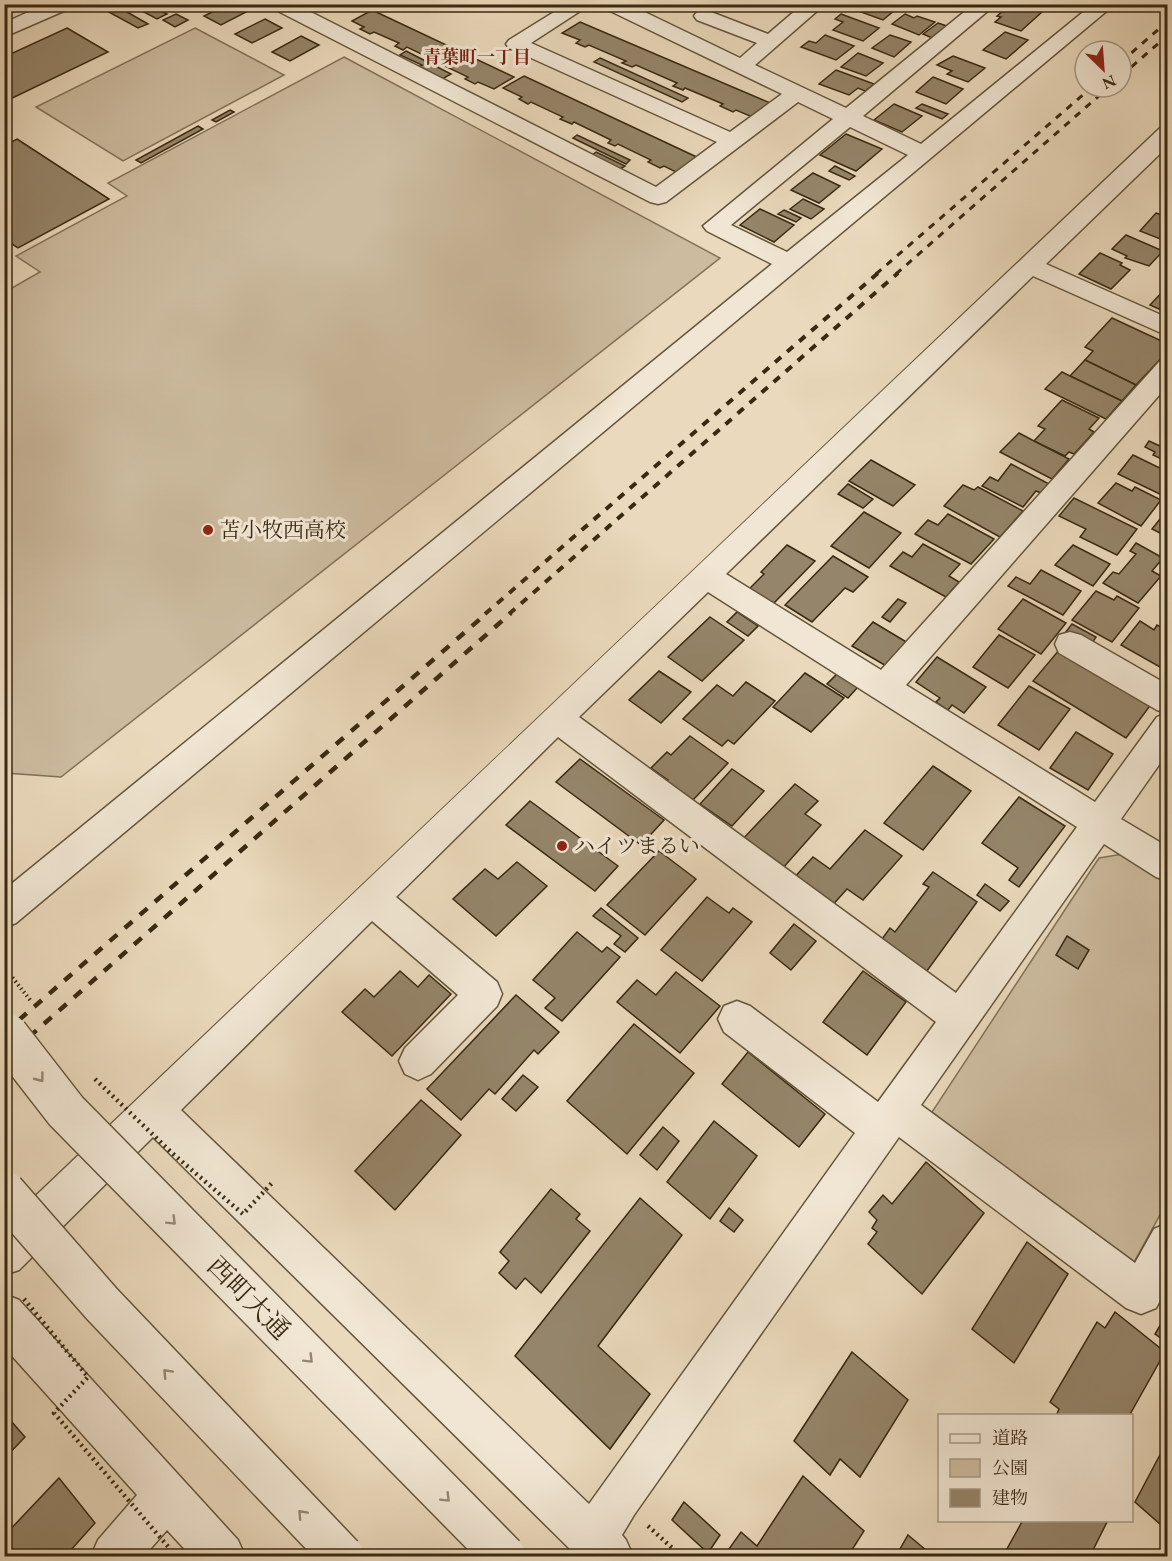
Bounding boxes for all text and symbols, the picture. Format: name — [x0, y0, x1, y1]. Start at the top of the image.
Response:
north arrow — [1073, 39, 1133, 99]
district label: 青葉町一丁目 — [423, 45, 531, 68]
text: N — [1099, 70, 1119, 94]
place label: 苫小牧西高校 — [220, 516, 346, 543]
marker: 苫小牧西高校 — [201, 523, 215, 537]
place label: ハイツまるい — [574, 832, 700, 859]
marker: ハイツまるい — [555, 839, 569, 853]
one-way arrow — [33, 1071, 44, 1082]
one-way arrow — [165, 1214, 176, 1224]
street label: 西町大通 — [200, 1249, 298, 1347]
one-way arrow — [302, 1352, 313, 1363]
one-way arrow — [164, 1369, 175, 1380]
legend — [938, 1414, 1133, 1522]
text: 道路 — [992, 1426, 1028, 1449]
text: 公園 — [992, 1456, 1028, 1479]
text: 建物 — [992, 1486, 1028, 1509]
one-way arrow — [439, 1491, 450, 1502]
one-way arrow — [298, 1510, 309, 1521]

